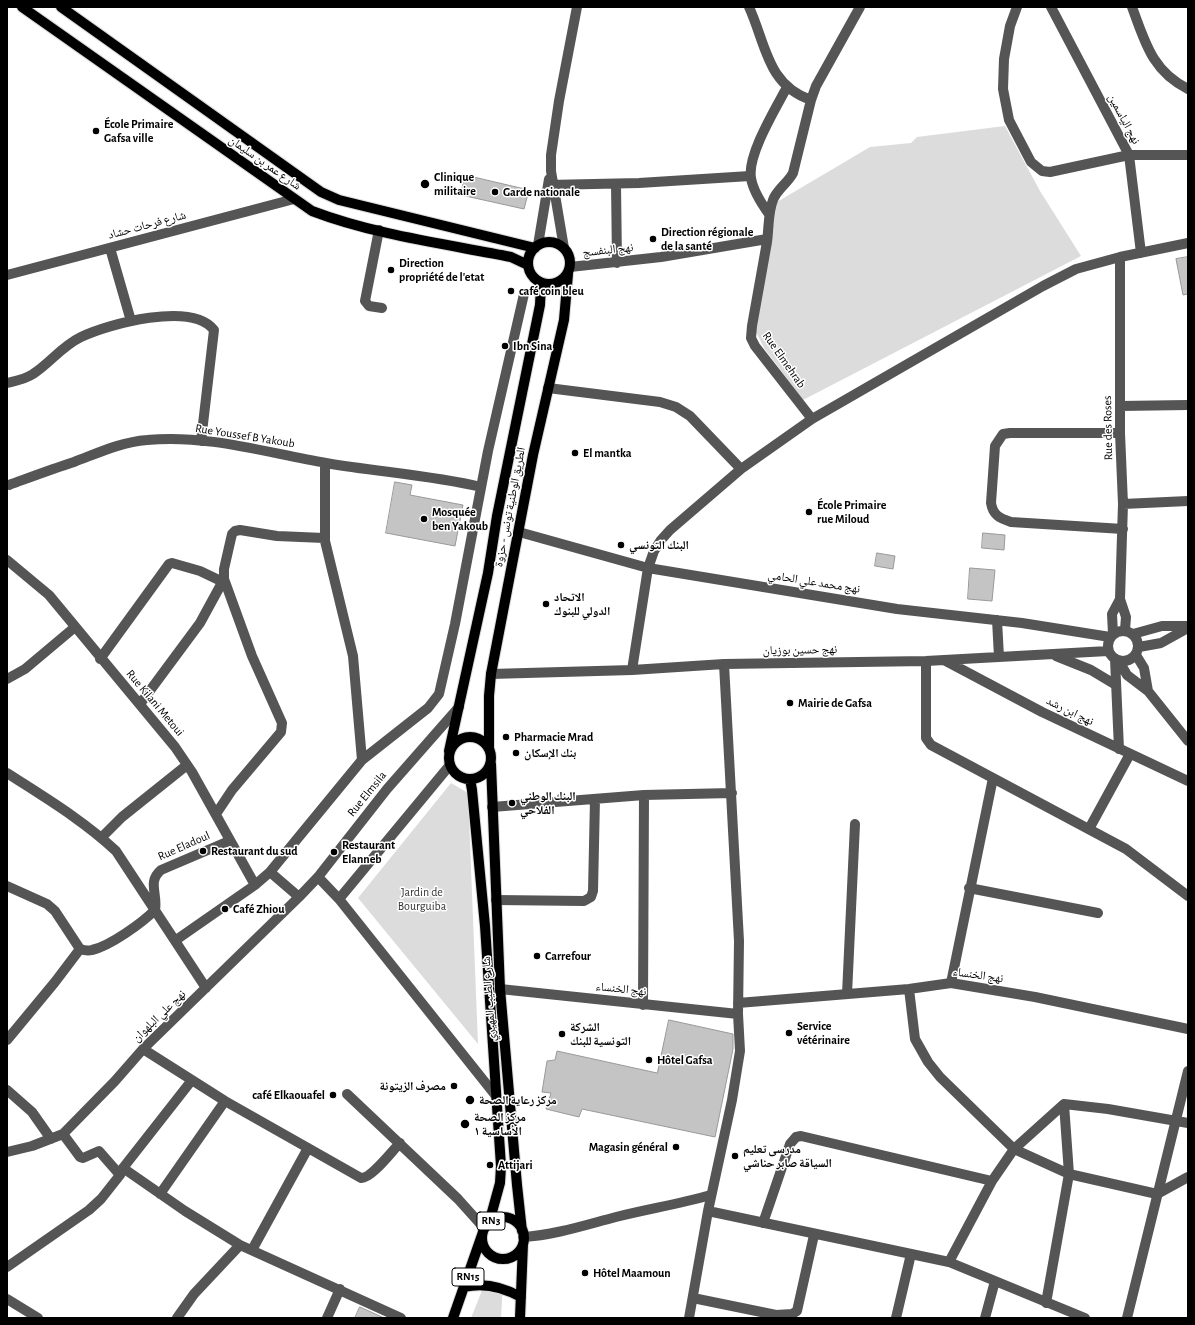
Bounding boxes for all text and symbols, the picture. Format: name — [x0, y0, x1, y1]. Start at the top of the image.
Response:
street label: نهج الياسمين — [1105, 91, 1143, 147]
place label: École Primaire Gafsa ville — [104, 117, 173, 145]
marker: École Primaire Gafsa ville — [91, 126, 101, 136]
street label: شارع عمر بن سليمان — [226, 133, 304, 193]
place label: Clinique militaire — [434, 170, 476, 198]
marker: Clinique militaire — [419, 178, 431, 190]
place label: Garde nationale — [503, 185, 580, 199]
marker: Garde nationale — [490, 187, 500, 197]
street label: شارع فرحات حشاد — [106, 208, 188, 242]
place label: Direction régionale de la santé — [661, 225, 753, 253]
marker: Direction régionale de la santé — [648, 234, 658, 244]
street label: نهج البنفسج — [582, 240, 634, 260]
place label: Direction propriété de l'etat — [399, 256, 484, 284]
marker: Direction propriété de l'etat — [386, 265, 396, 275]
place label: café coin bleu — [519, 284, 584, 298]
marker: café coin bleu — [506, 286, 516, 296]
street label: Rue Elmehrab — [759, 329, 809, 391]
place label: Ibn Sina — [513, 339, 552, 353]
marker: Ibn Sina — [500, 341, 510, 351]
street label: Rue des Roses — [1100, 396, 1116, 460]
street label: Rue Youssef B Yakoub — [194, 421, 296, 451]
street label: الطريق الوطنية تونس - حزوة — [491, 446, 529, 568]
place label: El mantka — [583, 446, 631, 460]
marker: El mantka — [570, 448, 580, 458]
place label: École Primaire rue Miloud — [817, 498, 886, 526]
place label: Mosquée ben Yakoub — [432, 505, 488, 533]
marker: École Primaire rue Miloud — [804, 507, 814, 517]
marker: Mosquée ben Yakoub — [419, 514, 429, 524]
place label: البنك التونسي — [629, 538, 689, 552]
marker: البنك التونسي — [616, 540, 626, 550]
street label: نهج محمد علي الحامي — [767, 568, 861, 596]
place label: الاتحاد الدولي للبنوك — [554, 590, 610, 618]
marker: الاتحاد الدولي للبنوك — [541, 599, 551, 609]
street label: نهج حسين بوزيان — [763, 642, 837, 658]
street label: Rue Kilani Metoui — [123, 667, 187, 739]
street label: نهج ابن رشد — [1044, 693, 1096, 729]
place label: Mairie de Gafsa — [798, 696, 872, 710]
marker: Mairie de Gafsa — [785, 698, 795, 708]
place label: Pharmacie Mrad — [514, 730, 593, 744]
marker: Pharmacie Mrad — [501, 732, 511, 742]
place label: بنك الإسكان — [524, 746, 576, 760]
marker: بنك الإسكان — [511, 748, 521, 758]
street label: Rue Elmsila — [344, 768, 390, 820]
place label: البنك الوطني الفلاحي — [520, 789, 576, 817]
marker: البنك الوطني الفلاحي — [507, 798, 517, 808]
street label: Rue Eladoul — [156, 828, 212, 864]
place label: Restaurant Elanneb — [342, 838, 395, 866]
place label: Restaurant du sud — [211, 844, 298, 858]
marker: Restaurant du sud — [198, 846, 208, 856]
marker: Restaurant Elanneb — [329, 847, 339, 857]
park label: Jardin de Bourguiba — [398, 885, 446, 913]
place label: Café Zhiou — [233, 902, 284, 916]
marker: Café Zhiou — [220, 904, 230, 914]
place label: Carrefour — [545, 949, 591, 963]
marker: Carrefour — [532, 951, 542, 961]
street label: شارع الطيب المهيري — [479, 956, 499, 1042]
street label: نهج الخنساء — [952, 964, 1004, 986]
street label: نهج الخنساء — [595, 979, 647, 999]
street label: نهج علي البلهوان — [129, 987, 189, 1045]
place label: Service vétérinaire — [797, 1019, 850, 1047]
place label: الشركة التونسية للبنك — [570, 1020, 631, 1048]
marker: Service vétérinaire — [784, 1028, 794, 1038]
marker: الشركة التونسية للبنك — [557, 1029, 567, 1039]
place label: Hôtel Gafsa — [657, 1053, 713, 1067]
marker: Hôtel Gafsa — [644, 1055, 654, 1065]
place label: مصرف الزيتونة — [380, 1079, 446, 1093]
marker: مصرف الزيتونة — [449, 1081, 459, 1091]
place label: café Elkaouafel — [252, 1088, 325, 1102]
marker: café Elkaouafel — [328, 1090, 338, 1100]
place label: مركز رعاية الصحة — [479, 1093, 557, 1107]
marker: مركز رعاية الصحة — [464, 1094, 476, 1106]
place label: مركز الصحة الأساسية ١ — [474, 1110, 526, 1138]
marker: مركز الصحة الأساسية ١ — [459, 1118, 471, 1130]
place label: Magasin général — [589, 1140, 668, 1154]
marker: Magasin général — [671, 1142, 681, 1152]
place label: مدرسى تعليم السياقة صابر حناشي — [743, 1142, 832, 1170]
marker: مدرسى تعليم السياقة صابر حناشي — [730, 1151, 740, 1161]
place label: Attijari — [498, 1158, 533, 1172]
marker: Attijari — [485, 1160, 495, 1170]
road number: RN3 — [477, 1212, 505, 1230]
place label: Hôtel Maamoun — [593, 1266, 671, 1280]
road number: RN15 — [452, 1268, 484, 1286]
marker: Hôtel Maamoun — [580, 1268, 590, 1278]

